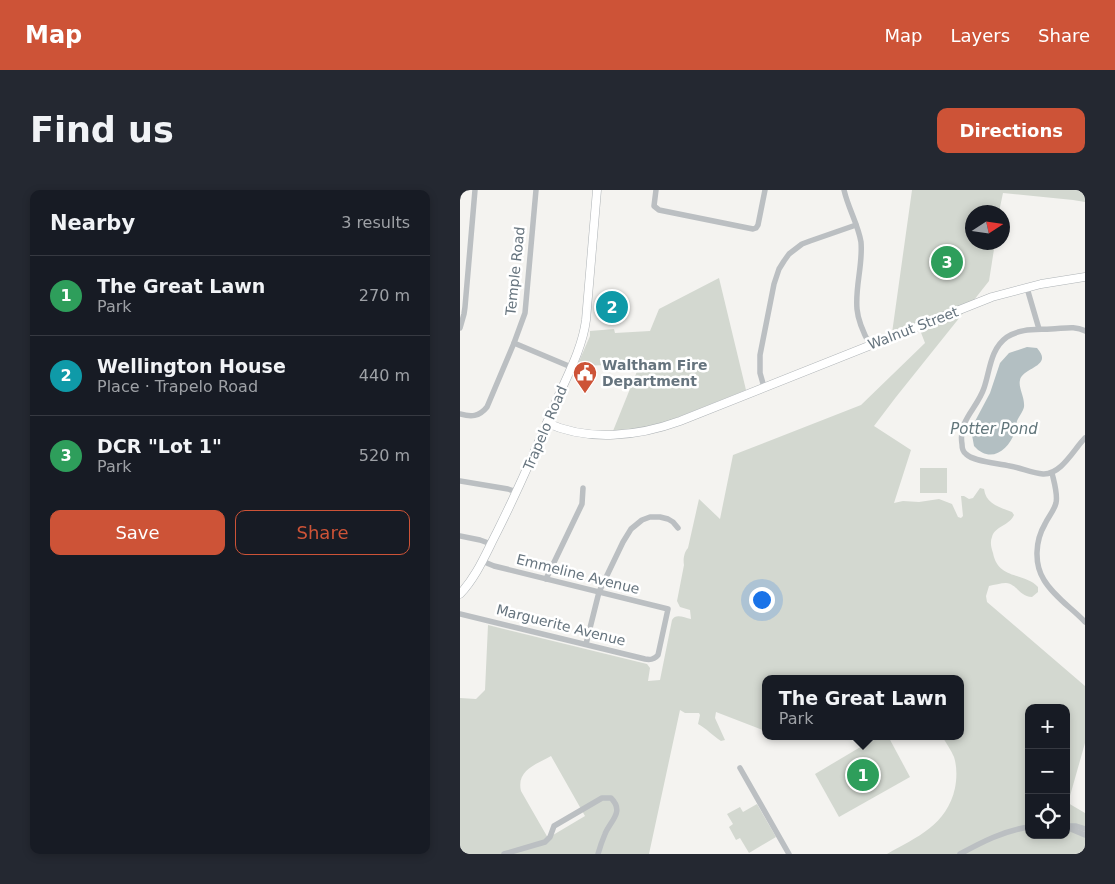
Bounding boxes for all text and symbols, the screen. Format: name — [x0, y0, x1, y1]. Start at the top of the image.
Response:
text: Map — [25, 21, 82, 49]
text: Map — [884, 25, 922, 46]
text: Layers — [950, 25, 1010, 46]
text: Share — [1038, 25, 1090, 46]
button: Directions — [937, 108, 1085, 153]
text: Find us — [30, 110, 174, 150]
north arrow — [965, 205, 1010, 250]
text: Nearby — [50, 211, 135, 235]
text: 3 results — [341, 213, 410, 232]
street label: Temple Road — [502, 226, 528, 317]
pin: 3 — [931, 243, 963, 281]
text: The Great Lawn — [97, 275, 265, 297]
text: 1 — [60, 286, 72, 305]
text: 270 m — [359, 286, 410, 305]
pin: 2 — [596, 288, 628, 326]
text: Park — [97, 297, 132, 316]
street label: Walnut Street — [865, 303, 961, 353]
text: Wellington House — [97, 355, 286, 377]
place label: Waltham Fire Department — [602, 357, 708, 389]
public building icon: Waltham Fire Department — [572, 360, 598, 394]
text: 2 — [60, 366, 72, 385]
text: 440 m — [359, 366, 410, 385]
text: Place · Trapelo Road — [97, 377, 258, 396]
street label: Trapelo Road — [520, 383, 570, 474]
water label: Potter Pond — [950, 420, 1038, 438]
text: DCR "Lot 1" — [97, 435, 222, 457]
text: 3 — [60, 446, 72, 465]
text: 520 m — [359, 446, 410, 465]
text: Park — [97, 457, 132, 476]
button: Save — [50, 510, 225, 555]
button: Share — [235, 510, 410, 555]
street label: Emmeline Avenue — [515, 551, 641, 597]
your location — [749, 587, 775, 613]
street label: Marguerite Avenue — [495, 601, 627, 649]
popup — [762, 675, 964, 740]
text: The Great Lawn — [779, 687, 947, 709]
map controls — [1025, 704, 1070, 839]
button: + — [1025, 704, 1070, 749]
text: Park — [779, 709, 813, 728]
button: − — [1025, 749, 1070, 794]
pin: 1 — [847, 756, 879, 794]
button: locate — [1025, 794, 1070, 839]

